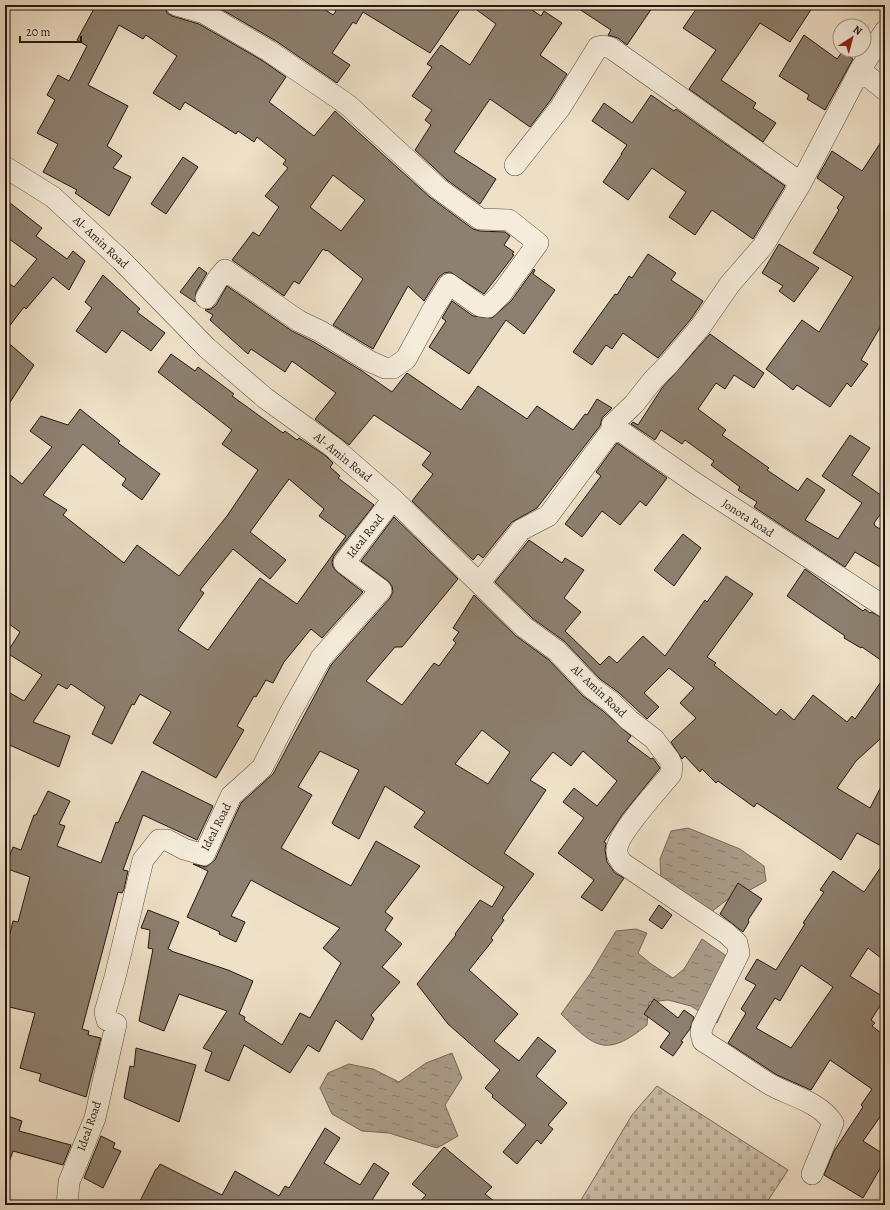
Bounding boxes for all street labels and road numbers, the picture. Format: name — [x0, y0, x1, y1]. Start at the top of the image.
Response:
street label: Al- Amin Road — [69, 211, 133, 272]
street label: Al- Amin Road — [310, 428, 376, 486]
street label: Jonota Road — [719, 495, 778, 541]
street label: Ideal Road — [343, 510, 388, 561]
street label: Al- Amin Road — [567, 660, 631, 721]
street label: Ideal Road — [197, 800, 235, 854]
street label: Ideal Road — [73, 1098, 105, 1153]

